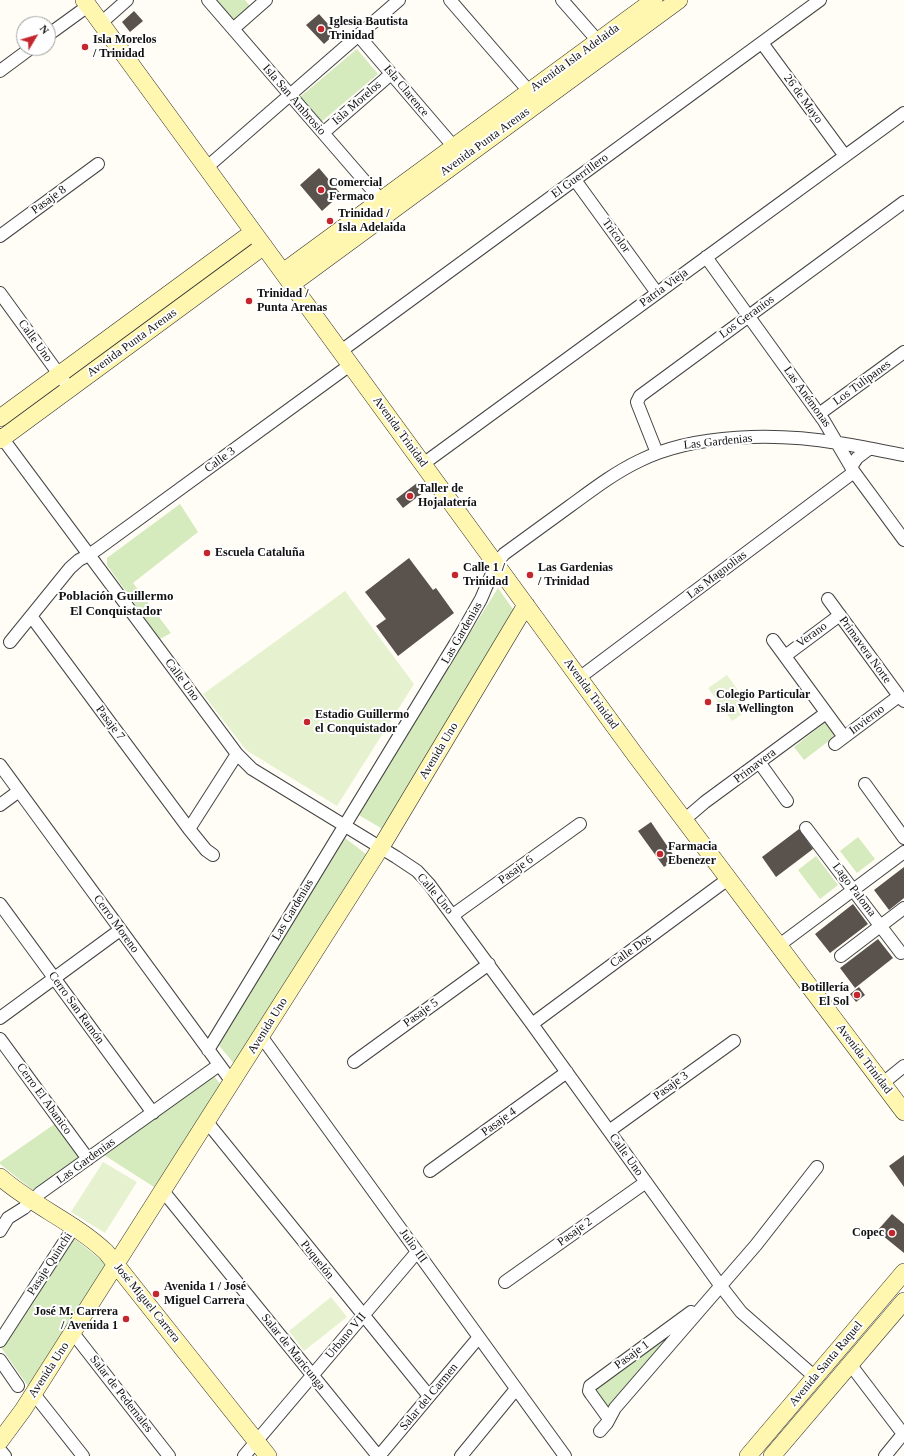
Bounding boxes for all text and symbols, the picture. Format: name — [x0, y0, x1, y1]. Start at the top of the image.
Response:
place label: Iglesia Bautista Trinidad — [329, 15, 408, 43]
north arrow — [16, 16, 56, 56]
street label: Avenida Isla Adelaida — [528, 21, 622, 95]
text: N — [37, 22, 52, 36]
marker: Iglesia Bautista Trinidad — [316, 24, 326, 34]
place label: Isla Morelos / Trinidad — [93, 33, 156, 61]
marker: Isla Morelos / Trinidad — [80, 42, 90, 52]
street label: Isla San Ambrosio — [259, 62, 329, 138]
street label: Isla Clarence — [380, 62, 432, 120]
street label: 26 de Mayo — [780, 72, 826, 126]
street label: Isla Morelos — [330, 78, 384, 128]
street label: Avenida Punta Arenas — [437, 105, 533, 179]
street label: El Guerrillero — [549, 150, 611, 202]
place label: Comercial Fermaco — [329, 176, 382, 204]
street label: Pasaje 8 — [29, 183, 69, 217]
marker: Comercial Fermaco — [316, 185, 326, 195]
place label: Trinidad / Isla Adelaida — [338, 207, 406, 235]
marker: Trinidad / Isla Adelaida — [325, 216, 335, 226]
street label: Tricolor — [599, 216, 633, 256]
street label: Patria Vieja — [637, 266, 691, 310]
place label: Trinidad / Punta Arenas — [257, 287, 327, 315]
street label: Los Geranios — [717, 292, 777, 342]
marker: Trinidad / Punta Arenas — [244, 296, 254, 306]
street label: Avenida Punta Arenas — [84, 306, 180, 380]
street label: Calle Uno — [15, 317, 55, 365]
street label: Los Tulipanes — [830, 357, 894, 409]
street label: Las Anémonas — [780, 364, 834, 430]
street label: Avenida Trinidad — [370, 394, 430, 470]
street label: Las Gardenias — [683, 431, 753, 453]
street label: Calle 3 — [202, 444, 238, 476]
place label: Taller de Hojalatería — [418, 482, 477, 510]
marker: Taller de Hojalatería — [405, 491, 415, 501]
place label: Escuela Cataluña — [215, 546, 305, 560]
marker: Escuela Cataluña — [202, 548, 212, 558]
street label: Las Magnolias — [684, 548, 750, 602]
place label: Calle 1 / Trinidad — [463, 561, 508, 589]
place label: Las Gardenias / Trinidad — [538, 561, 613, 589]
marker: Calle 1 / Trinidad — [450, 570, 460, 580]
marker: Las Gardenias / Trinidad — [525, 570, 535, 580]
district label: Población Guillermo El Conquistador — [58, 589, 174, 620]
street label: Las Gardenias — [439, 600, 485, 666]
street label: Primavera Norte — [836, 614, 894, 686]
street label: Verano — [794, 619, 830, 651]
street label: Calle Uno — [162, 656, 202, 704]
street label: Avenida Trinidad — [561, 656, 621, 732]
place label: Colegio Particular Isla Wellington — [716, 688, 810, 716]
marker: Colegio Particular Isla Wellington — [703, 697, 713, 707]
street label: Invierno — [846, 702, 888, 738]
street label: Pasaje 7 — [92, 703, 128, 743]
place label: Estadio Guillermo el Conquistador — [315, 708, 409, 736]
marker: Estadio Guillermo el Conquistador — [302, 717, 312, 727]
street label: Avenida Uno — [416, 720, 462, 782]
street label: Primavera — [731, 745, 779, 787]
place label: Farmacia Ebenezer — [668, 840, 717, 868]
marker: Farmacia Ebenezer — [655, 849, 665, 859]
street label: Pasaje 6 — [496, 853, 536, 887]
street label: Lago Paloma — [829, 860, 879, 920]
street label: Calle Uno — [414, 871, 456, 917]
street label: Las Gardenias — [269, 877, 317, 943]
street label: Cerro Moreno — [90, 892, 142, 956]
street label: Calle Dos — [607, 931, 655, 971]
street label: Cerro San Ramón — [45, 969, 107, 1047]
place label: Botillería El Sol — [801, 981, 849, 1009]
marker: Botillería El Sol — [852, 990, 862, 1000]
street label: Avenida Uno — [245, 995, 291, 1057]
street label: Pasaje 5 — [401, 996, 441, 1030]
street label: Avenida Trinidad — [833, 1021, 895, 1097]
street label: Cerro El Abanico — [13, 1061, 75, 1137]
street label: Pasaje 3 — [651, 1069, 691, 1103]
street label: Pasaje 4 — [479, 1105, 519, 1139]
street label: Calle Uno — [606, 1131, 646, 1179]
street label: Las Gardenias — [54, 1135, 118, 1187]
street label: Pasaje 2 — [555, 1215, 595, 1249]
street label: Julio III — [396, 1226, 430, 1266]
place label: Copec — [852, 1226, 884, 1240]
marker: Copec — [887, 1228, 897, 1238]
street label: Pasaje Quinchi — [24, 1230, 76, 1298]
street label: Puquelón — [297, 1238, 337, 1282]
street label: José Miguel Carrera — [111, 1261, 183, 1345]
place label: Avenida 1 / José Miguel Carrera — [164, 1280, 246, 1308]
marker: Avenida 1 / José Miguel Carrera — [151, 1289, 161, 1299]
place label: José M. Carrera / Avenida 1 — [34, 1305, 118, 1333]
street label: Urbano VII — [323, 1310, 369, 1362]
street label: Salar de Maricunga — [258, 1311, 328, 1393]
marker: José M. Carrera / Avenida 1 — [121, 1314, 131, 1324]
street label: Avenida Santa Raquel — [786, 1319, 866, 1409]
street label: Pasaje 1 — [612, 1338, 652, 1372]
street label: Avenida Uno — [26, 1339, 72, 1401]
street label: Salar de Pedernales — [86, 1353, 156, 1435]
street label: Salar del Carmen — [397, 1360, 461, 1434]

